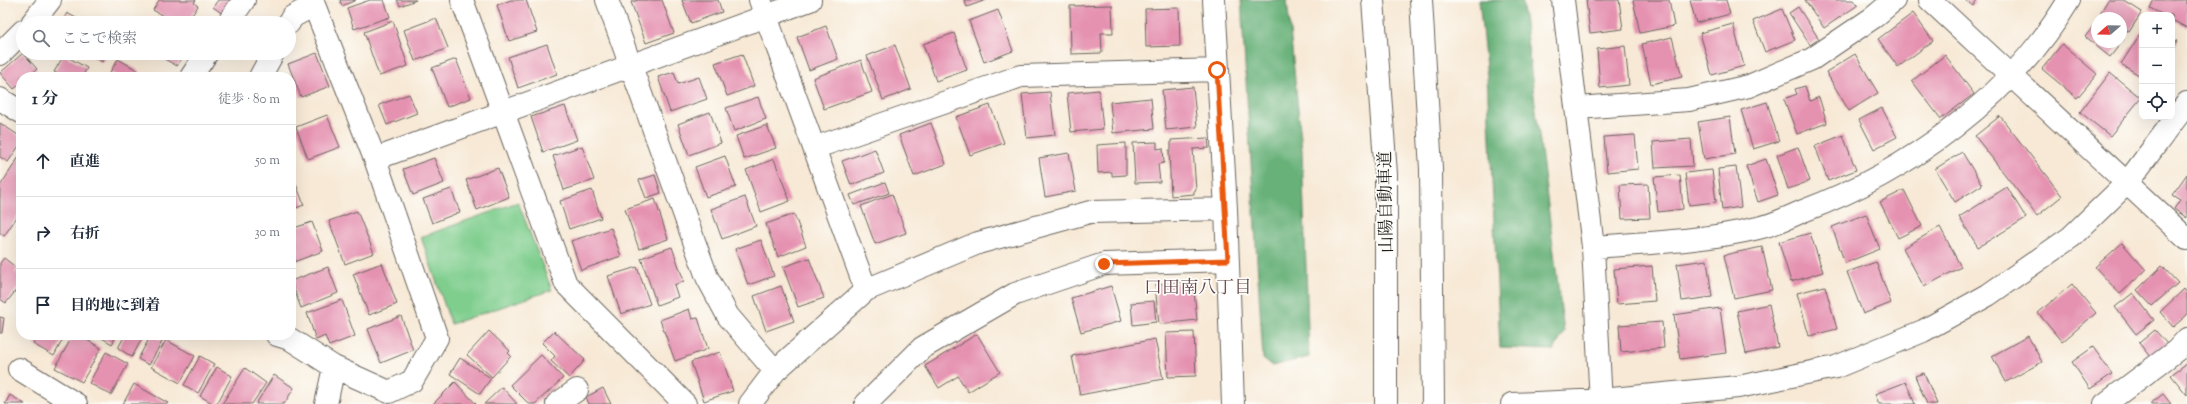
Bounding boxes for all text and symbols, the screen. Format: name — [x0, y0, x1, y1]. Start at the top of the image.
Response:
north arrow — [2091, 12, 2127, 48]
map controls — [2139, 12, 2175, 120]
button: + — [2139, 12, 2175, 48]
search box — [16, 16, 296, 60]
icon: search — [30, 27, 52, 49]
text: ここで検索 — [62, 29, 137, 50]
button: − — [2139, 48, 2175, 84]
route start — [1208, 61, 1226, 79]
button: locate — [2139, 84, 2175, 120]
text: 1 分 — [32, 88, 58, 112]
text: 徒歩 · 80 m — [218, 91, 280, 109]
icon: ahead — [32, 150, 54, 172]
street label: 山陽自動車道 — [1374, 151, 1400, 253]
text: 直進 — [70, 152, 100, 173]
text: 50 m — [255, 152, 280, 170]
icon: right — [32, 222, 54, 244]
text: 右折 — [70, 224, 100, 245]
text: 30 m — [254, 224, 280, 242]
route end — [1095, 255, 1113, 273]
district label: 口田南八丁目 — [1144, 276, 1252, 302]
icon: arrive — [32, 294, 54, 316]
text: 目的地に到着 — [70, 296, 160, 317]

